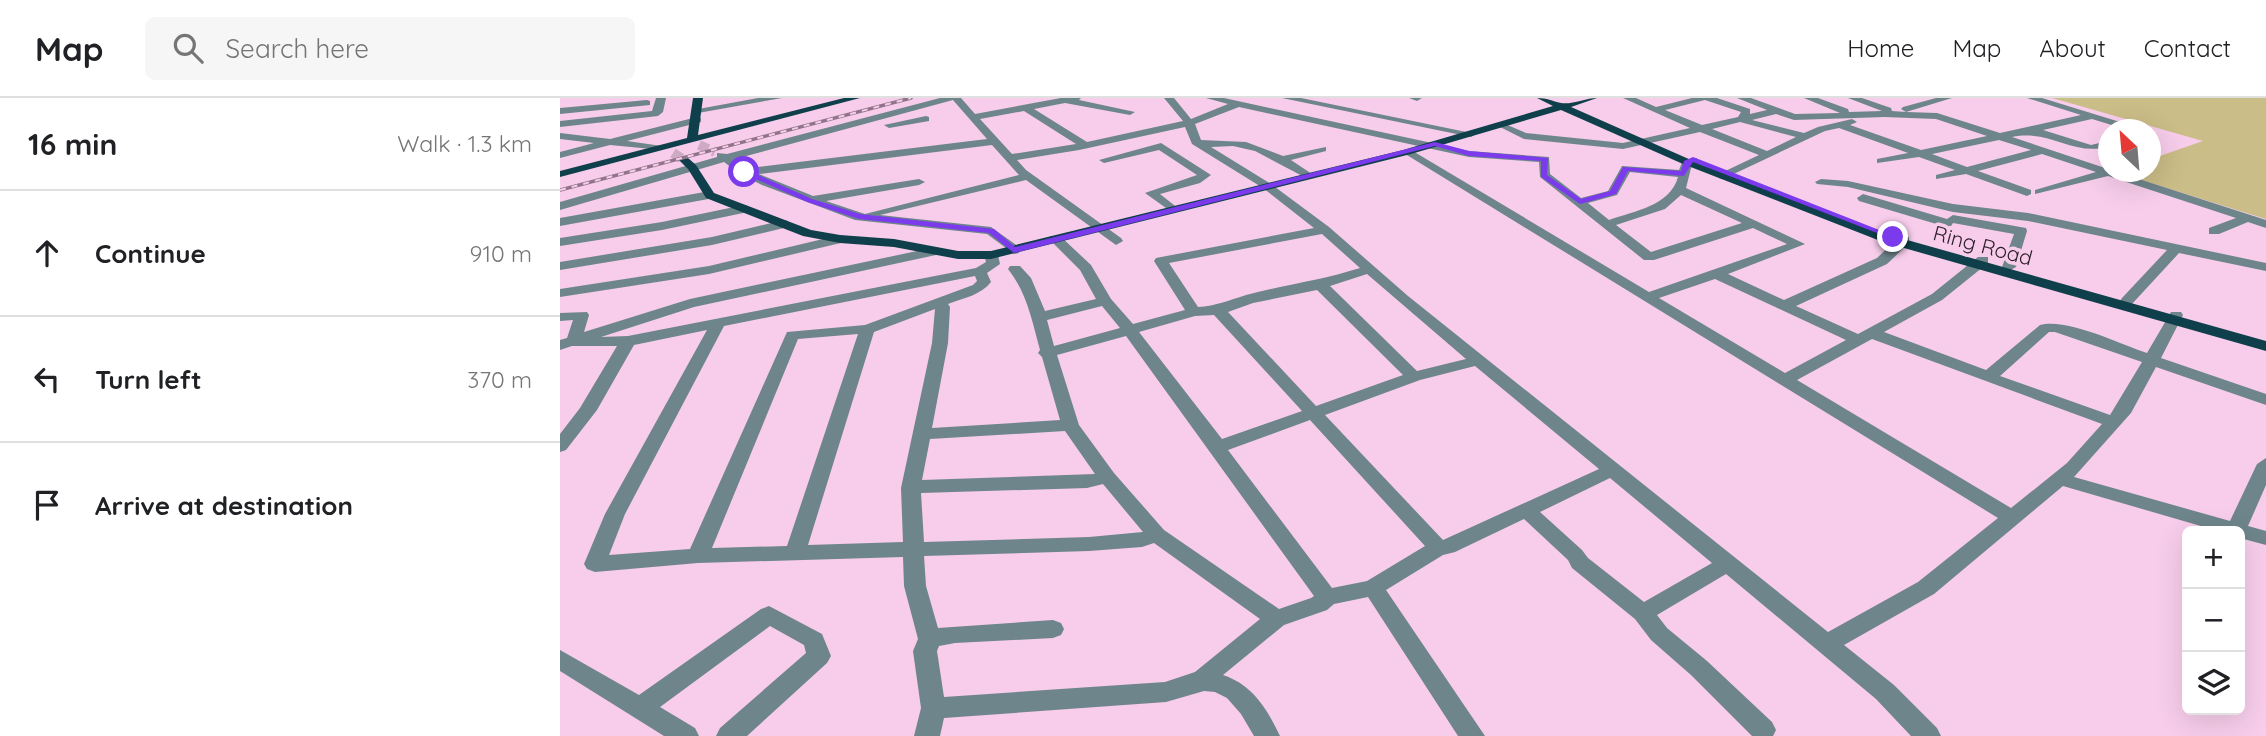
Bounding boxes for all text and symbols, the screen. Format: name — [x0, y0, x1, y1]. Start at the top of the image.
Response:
search box — [145, 17, 635, 80]
text: Map — [35, 28, 103, 69]
icon: search — [169, 29, 207, 67]
text: Search here — [225, 32, 369, 65]
text: Home — [1847, 33, 1914, 63]
text: Map — [1952, 33, 2001, 63]
text: About — [2039, 33, 2106, 63]
text: Contact — [2144, 33, 2231, 63]
north arrow — [2098, 119, 2161, 182]
text: 16 min — [28, 125, 117, 163]
text: Walk · 1.3 km — [397, 129, 532, 158]
route start — [728, 156, 759, 187]
street label: Ring Road — [1931, 219, 2035, 271]
route end — [1877, 221, 1908, 252]
icon: ahead — [28, 234, 66, 272]
text: Continue — [95, 237, 206, 270]
text: 910 m — [470, 239, 532, 268]
icon: left — [28, 360, 66, 398]
text: Turn left — [95, 363, 202, 396]
text: 370 m — [467, 365, 532, 394]
icon: arrive — [28, 486, 66, 524]
text: Arrive at destination — [95, 489, 353, 522]
map controls — [2182, 526, 2245, 715]
button: + — [2182, 526, 2245, 589]
button: − — [2182, 589, 2245, 652]
button: layers — [2182, 652, 2245, 715]

